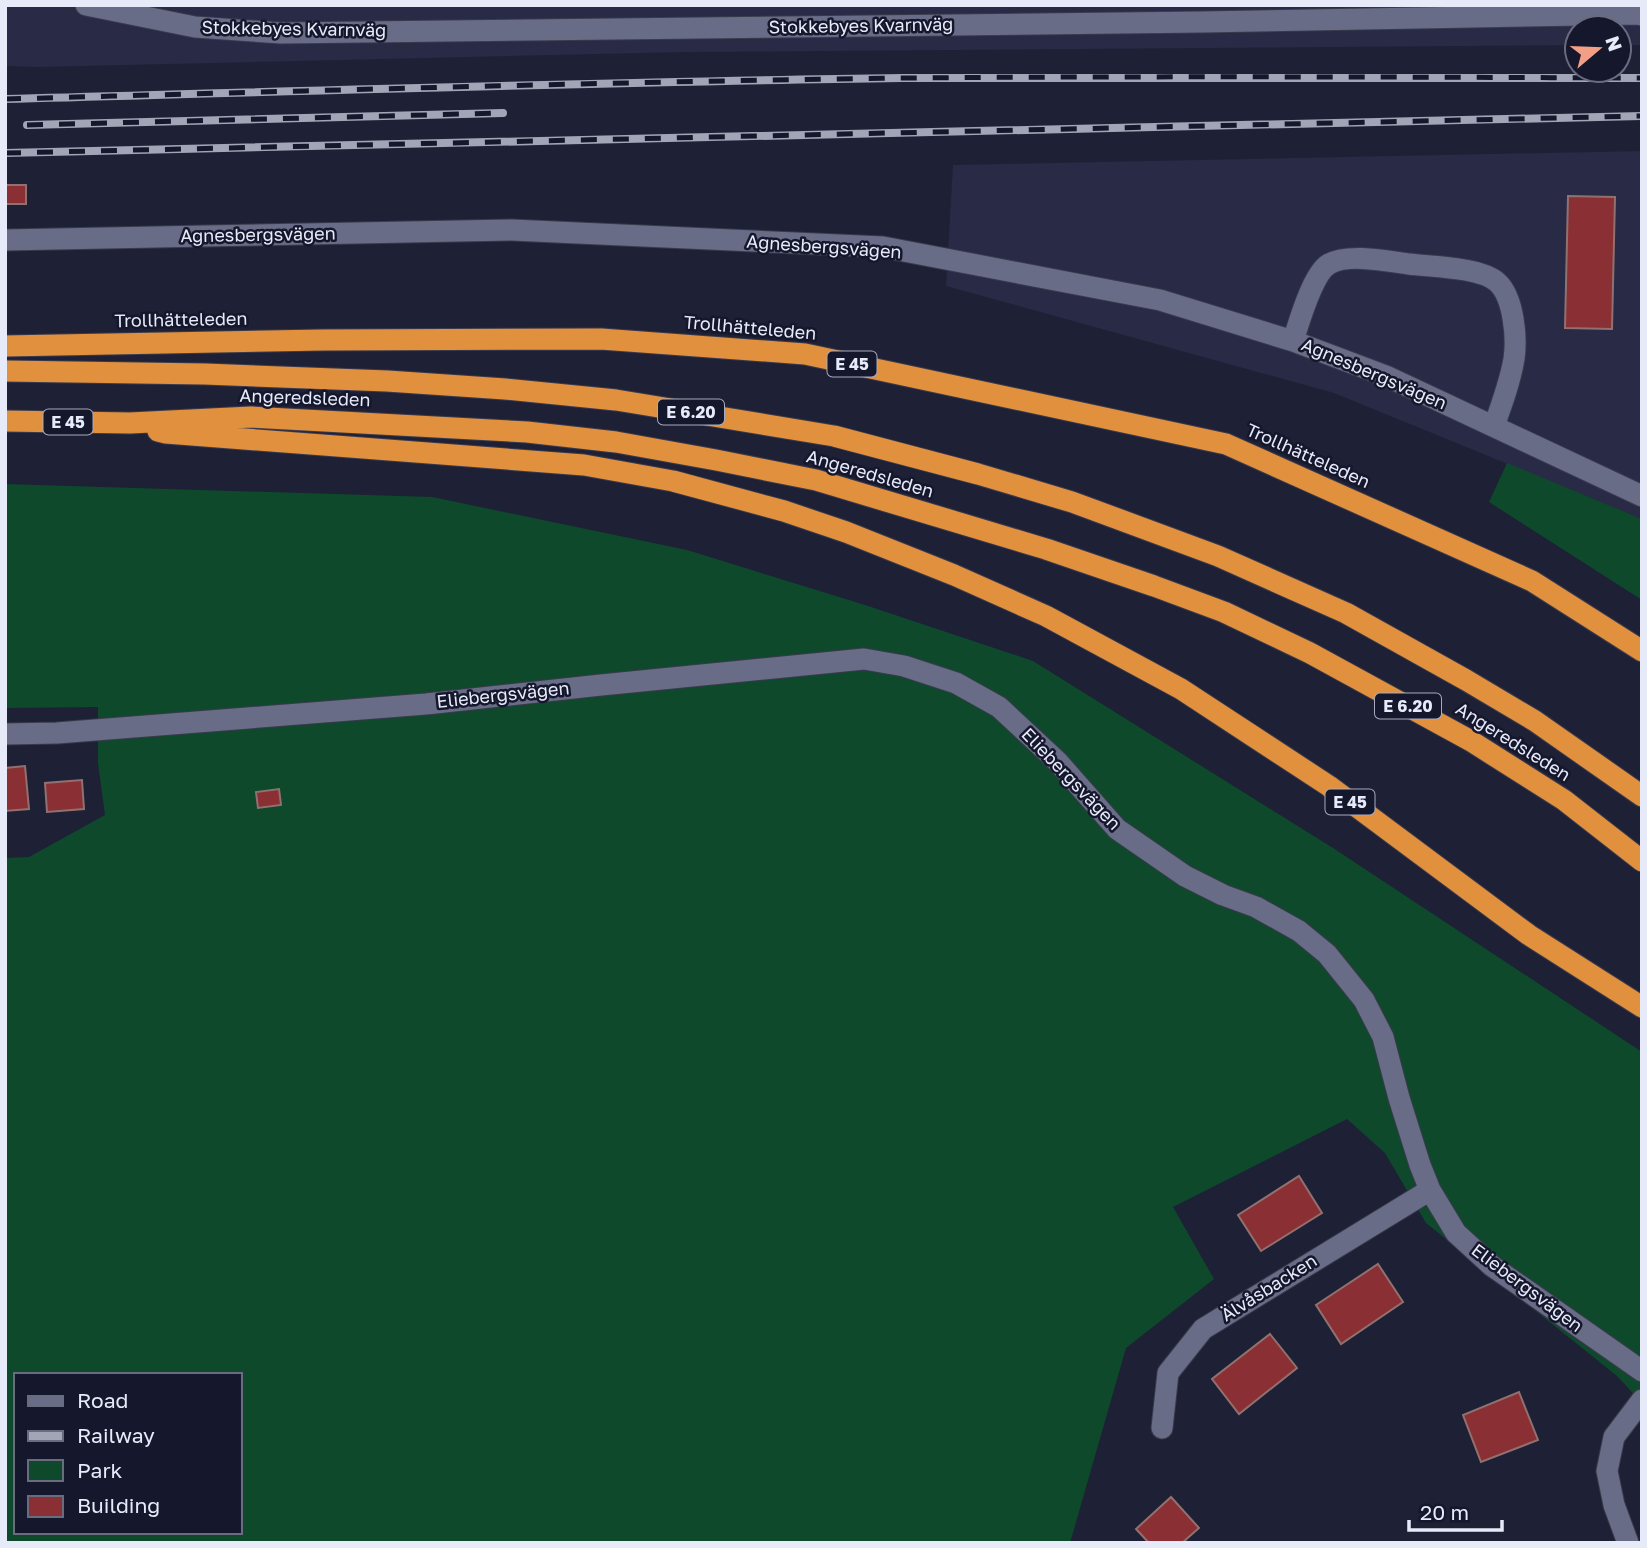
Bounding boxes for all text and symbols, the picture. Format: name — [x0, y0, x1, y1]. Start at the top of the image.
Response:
street label: Stokkebyes Kvarnväg — [769, 12, 953, 38]
north arrow — [1563, 14, 1633, 84]
street label: Stokkebyes Kvarnväg — [202, 15, 386, 41]
text: N — [1601, 33, 1628, 54]
street label: Agnesbergsvägen — [180, 222, 336, 246]
street label: Agnesbergsvägen — [746, 230, 902, 262]
street label: Trollhätteleden — [114, 307, 248, 331]
street label: Trollhätteleden — [683, 310, 817, 344]
street label: Agnesbergsvägen — [1299, 333, 1450, 414]
road number: E 45 — [828, 352, 876, 376]
street label: Angeredsleden — [239, 384, 371, 410]
road number: E 6.20 — [658, 400, 724, 424]
road number: E 45 — [43, 410, 92, 434]
street label: Trollhätteleden — [1243, 418, 1374, 492]
street label: Angeredsleden — [804, 444, 936, 502]
street label: Eliebergsvägen — [435, 676, 570, 712]
road number: E 6.20 — [1375, 694, 1441, 719]
street label: Angeredsleden — [1452, 697, 1575, 785]
street label: Eliebergsvägen — [1017, 723, 1126, 834]
road number: E 45 — [1326, 790, 1374, 814]
street label: Eliebergsvägen — [1468, 1238, 1588, 1336]
street label: Älvåsbacken — [1216, 1249, 1320, 1325]
legend — [14, 1373, 242, 1534]
text: Road — [77, 1387, 128, 1413]
text: Railway — [77, 1422, 155, 1448]
text: Park — [77, 1457, 123, 1483]
scale bar — [1409, 1488, 1502, 1532]
text: Building — [77, 1492, 160, 1518]
text: 20 m — [1420, 1499, 1469, 1525]

